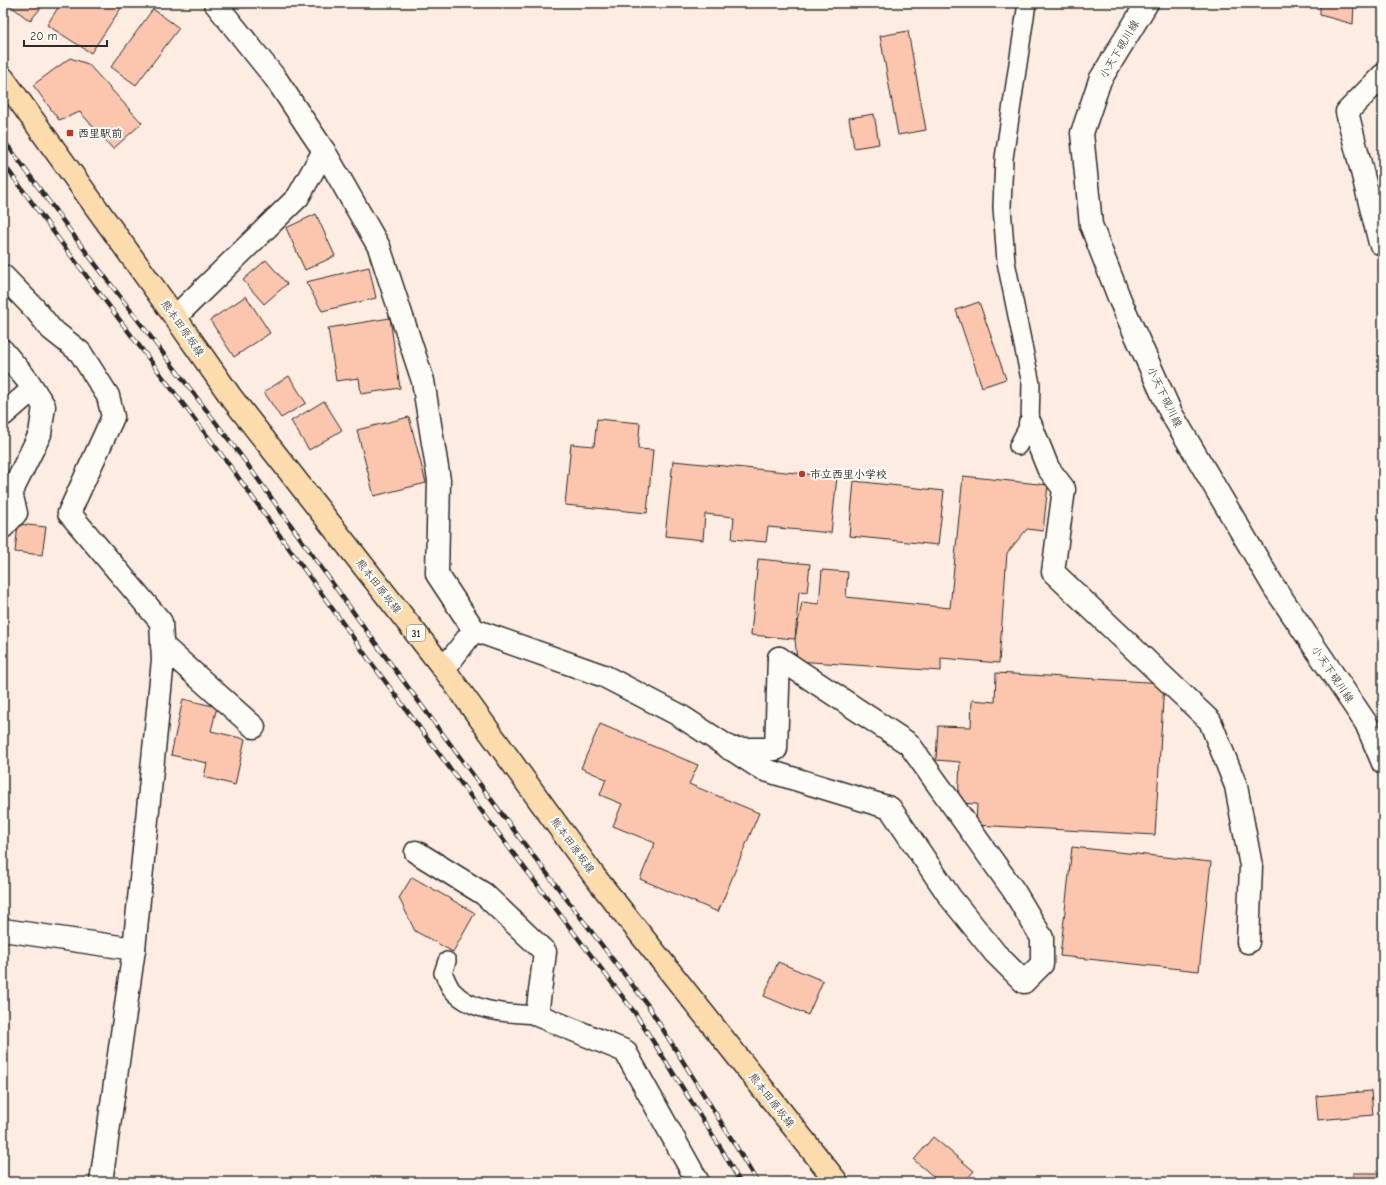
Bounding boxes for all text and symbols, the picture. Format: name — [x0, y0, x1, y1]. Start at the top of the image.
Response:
street label: 小天下硯川線 — [1097, 18, 1142, 81]
scale bar — [24, 22, 107, 48]
text: 20 m — [30, 29, 58, 43]
place label: 西里駅前 — [78, 127, 122, 140]
marker: 西里駅前 — [65, 128, 75, 138]
street label: 熊本田原坂線 — [158, 298, 207, 359]
street label: 小天下硯川線 — [1144, 365, 1185, 430]
place label: 市立西里小学校 — [810, 468, 887, 481]
marker: 市立西里小学校 — [797, 469, 807, 479]
street label: 熊本田原坂線 — [353, 556, 404, 616]
road number: 31 — [407, 625, 425, 641]
street label: 小天下硯川線 — [1309, 643, 1356, 705]
street label: 熊本田原坂線 — [548, 815, 597, 876]
street label: 熊本田原坂線 — [746, 1070, 797, 1130]

